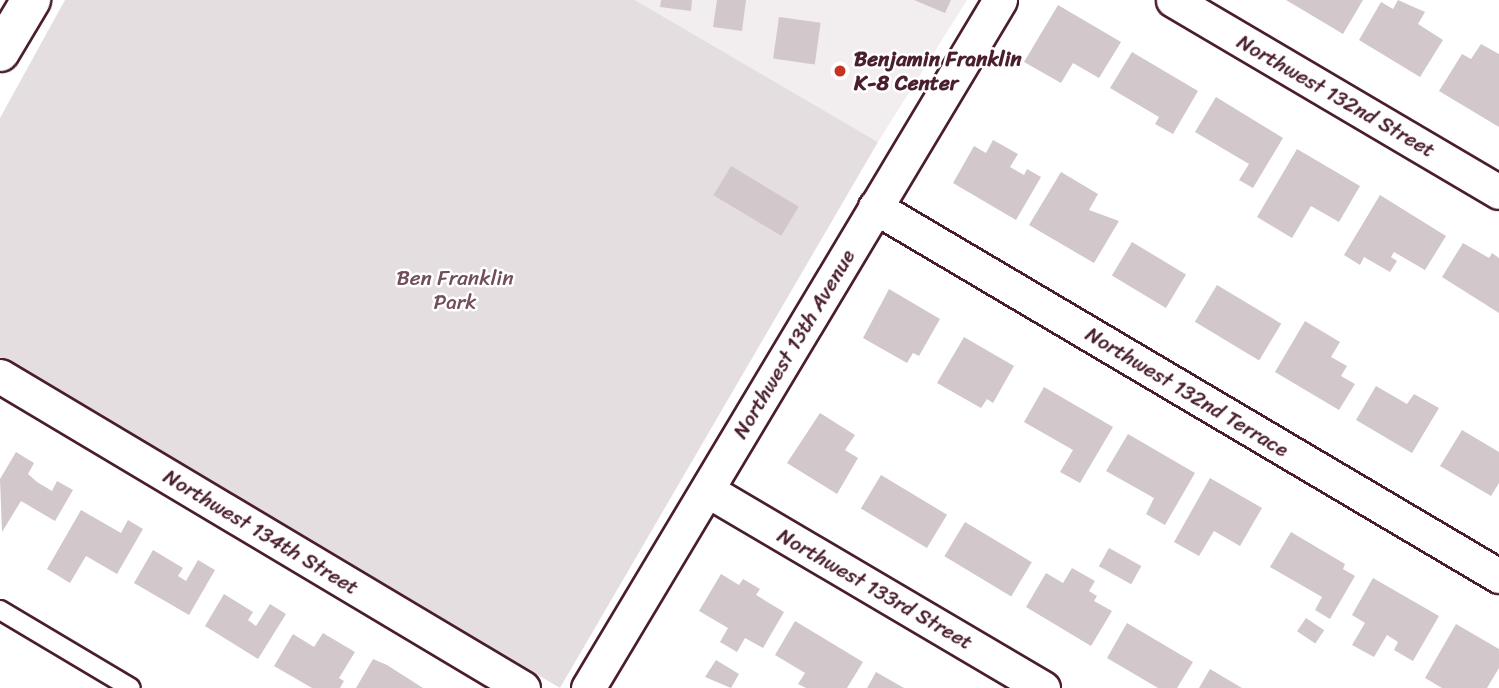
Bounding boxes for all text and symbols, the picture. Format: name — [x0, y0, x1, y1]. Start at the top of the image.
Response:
street label: Northwest 132nd Street — [1233, 29, 1439, 163]
place label: Benjamin Franklin K-8 Center — [854, 46, 1022, 96]
marker: Benjamin Franklin K-8 Center — [832, 63, 848, 79]
street label: Northwest 13th Avenue — [728, 245, 860, 443]
park label: Ben Franklin Park — [397, 265, 513, 315]
street label: Northwest 132nd Terrace — [1081, 321, 1293, 463]
street label: Northwest 134th Street — [159, 464, 363, 600]
street label: Northwest 133rd Street — [773, 523, 977, 655]

